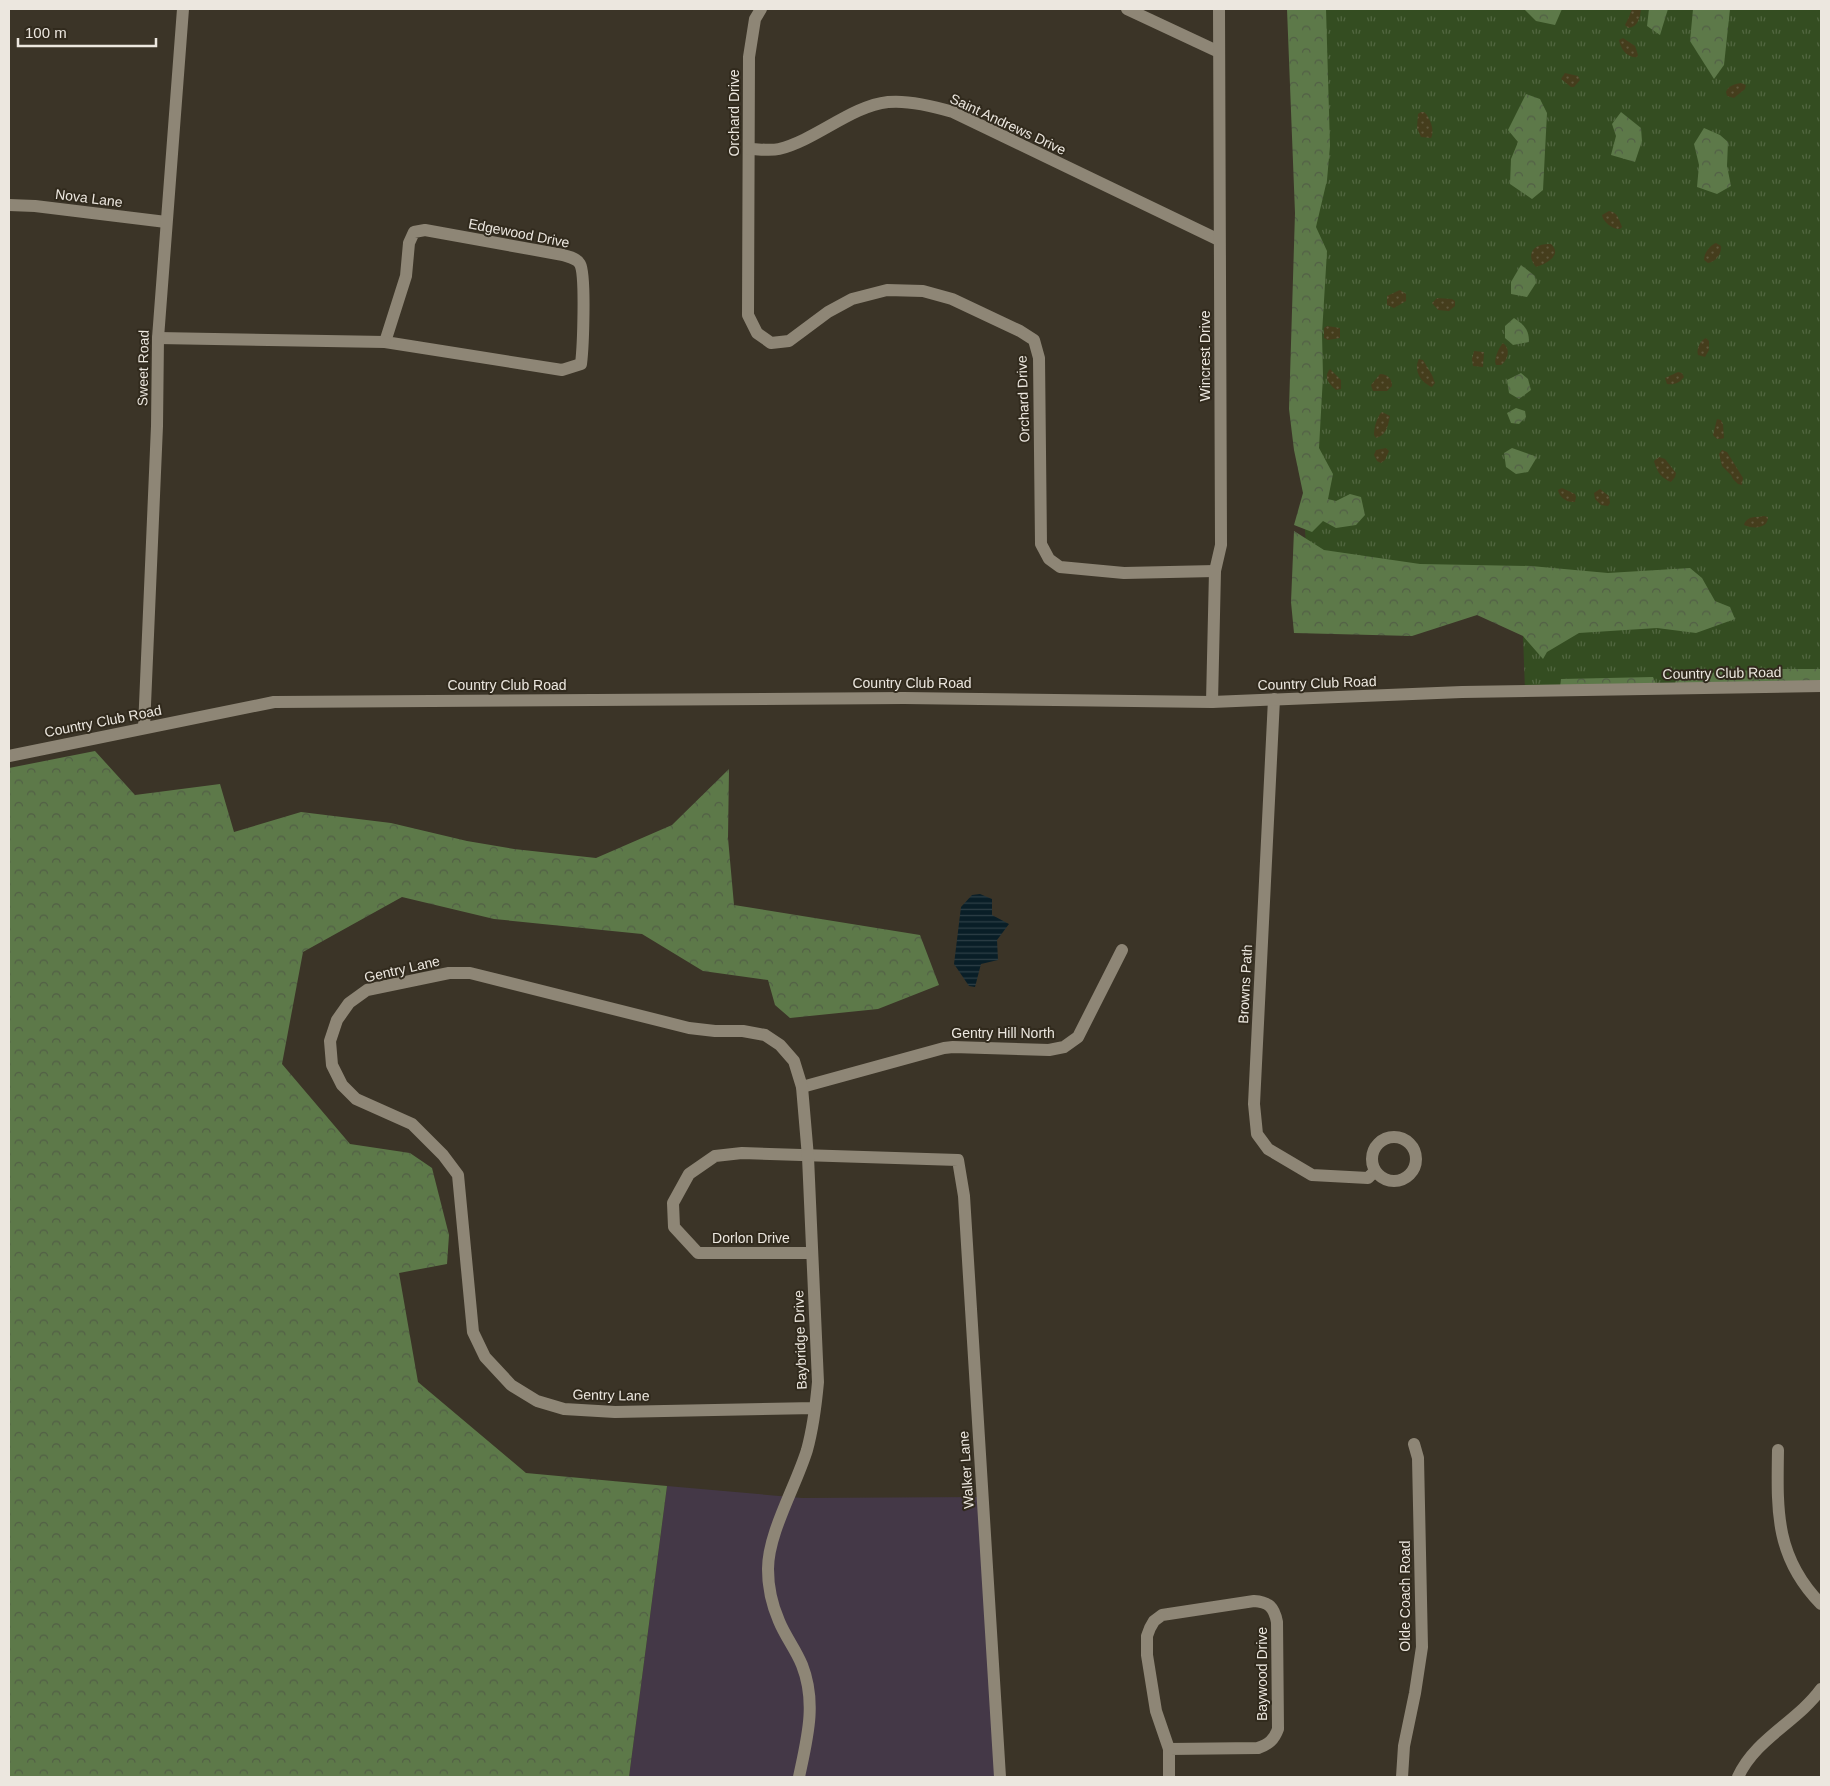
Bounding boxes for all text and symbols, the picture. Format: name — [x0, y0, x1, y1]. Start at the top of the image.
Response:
scale bar — [18, 15, 155, 47]
text: 100 m — [25, 24, 67, 41]
street label: Orchard Drive — [726, 69, 742, 157]
street label: Saint Andrews Drive — [947, 90, 1069, 158]
street label: Nova Lane — [54, 186, 124, 210]
street label: Edgewood Drive — [467, 215, 571, 251]
street label: Wincrest Drive — [1197, 310, 1213, 402]
street label: Sweet Road — [134, 330, 152, 406]
street label: Orchard Drive — [1013, 355, 1033, 443]
street label: Country Club Road — [1662, 664, 1782, 682]
street label: Country Club Road — [1257, 673, 1377, 693]
street label: Country Club Road — [852, 675, 972, 691]
street label: Country Club Road — [447, 677, 567, 693]
street label: Country Club Road — [43, 702, 163, 740]
street label: Browns Path — [1235, 944, 1255, 1024]
street label: Gentry Lane — [363, 952, 442, 985]
street label: Gentry Hill North — [951, 1025, 1055, 1041]
street label: Dorlon Drive — [712, 1230, 790, 1246]
street label: Baybridge Drive — [790, 1290, 810, 1390]
street label: Gentry Lane — [572, 1386, 650, 1404]
street label: Walker Lane — [955, 1430, 977, 1510]
street label: Olde Coach Road — [1397, 1540, 1413, 1652]
street label: Baywood Drive — [1254, 1627, 1270, 1721]

